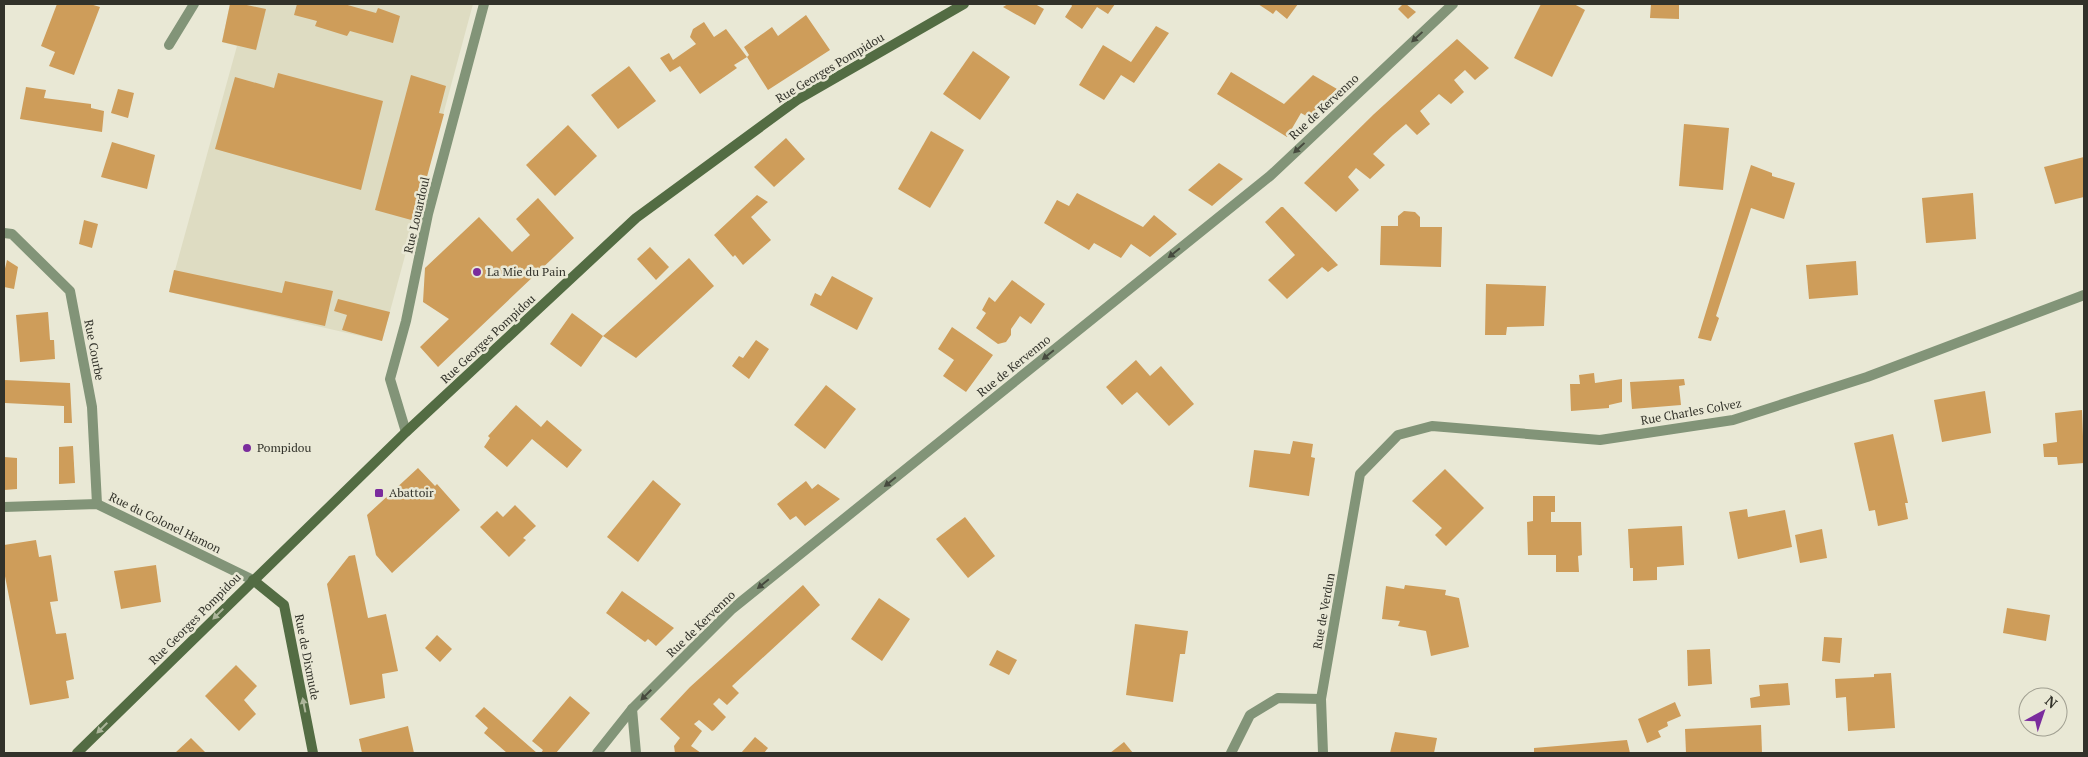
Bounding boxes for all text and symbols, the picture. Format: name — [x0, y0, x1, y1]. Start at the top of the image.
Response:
street label: Rue Georges Pompidou — [773, 29, 887, 106]
one-way arrow — [1412, 31, 1424, 43]
street label: Rue de Kervenno — [1286, 70, 1362, 143]
one-way arrow — [1293, 142, 1305, 154]
street label: Rue Louardoul — [400, 175, 433, 255]
one-way arrow — [1168, 247, 1181, 258]
place label: La Mie du Pain — [487, 264, 566, 279]
marker: La Mie du Pain — [471, 266, 483, 278]
street label: Rue Georges Pompidou — [437, 291, 538, 386]
street label: Rue Courbe — [81, 318, 108, 382]
street label: Rue de Kervenno — [974, 331, 1054, 400]
one-way arrow — [1042, 349, 1055, 360]
street label: Rue Charles Colvez — [1639, 395, 1743, 428]
place label: Pompidou — [257, 440, 311, 455]
marker: Pompidou — [241, 442, 253, 454]
one-way arrow — [884, 477, 897, 488]
place label: Abattoir — [389, 485, 434, 500]
marker: Abattoir — [373, 487, 385, 499]
street label: Rue du Colonel Hamon — [107, 489, 224, 556]
street label: Rue Georges Pompidou — [146, 569, 244, 668]
street label: Rue de Verdun — [1309, 572, 1338, 650]
one-way arrow — [757, 578, 770, 589]
street label: Rue de Kervenno — [663, 587, 738, 660]
one-way arrow — [212, 608, 224, 620]
street label: Rue de Dixmude — [292, 613, 323, 701]
north arrow — [2018, 687, 2068, 737]
one-way arrow — [640, 689, 652, 701]
text: N — [2042, 691, 2062, 713]
one-way arrow — [300, 698, 308, 713]
one-way arrow — [97, 722, 109, 734]

